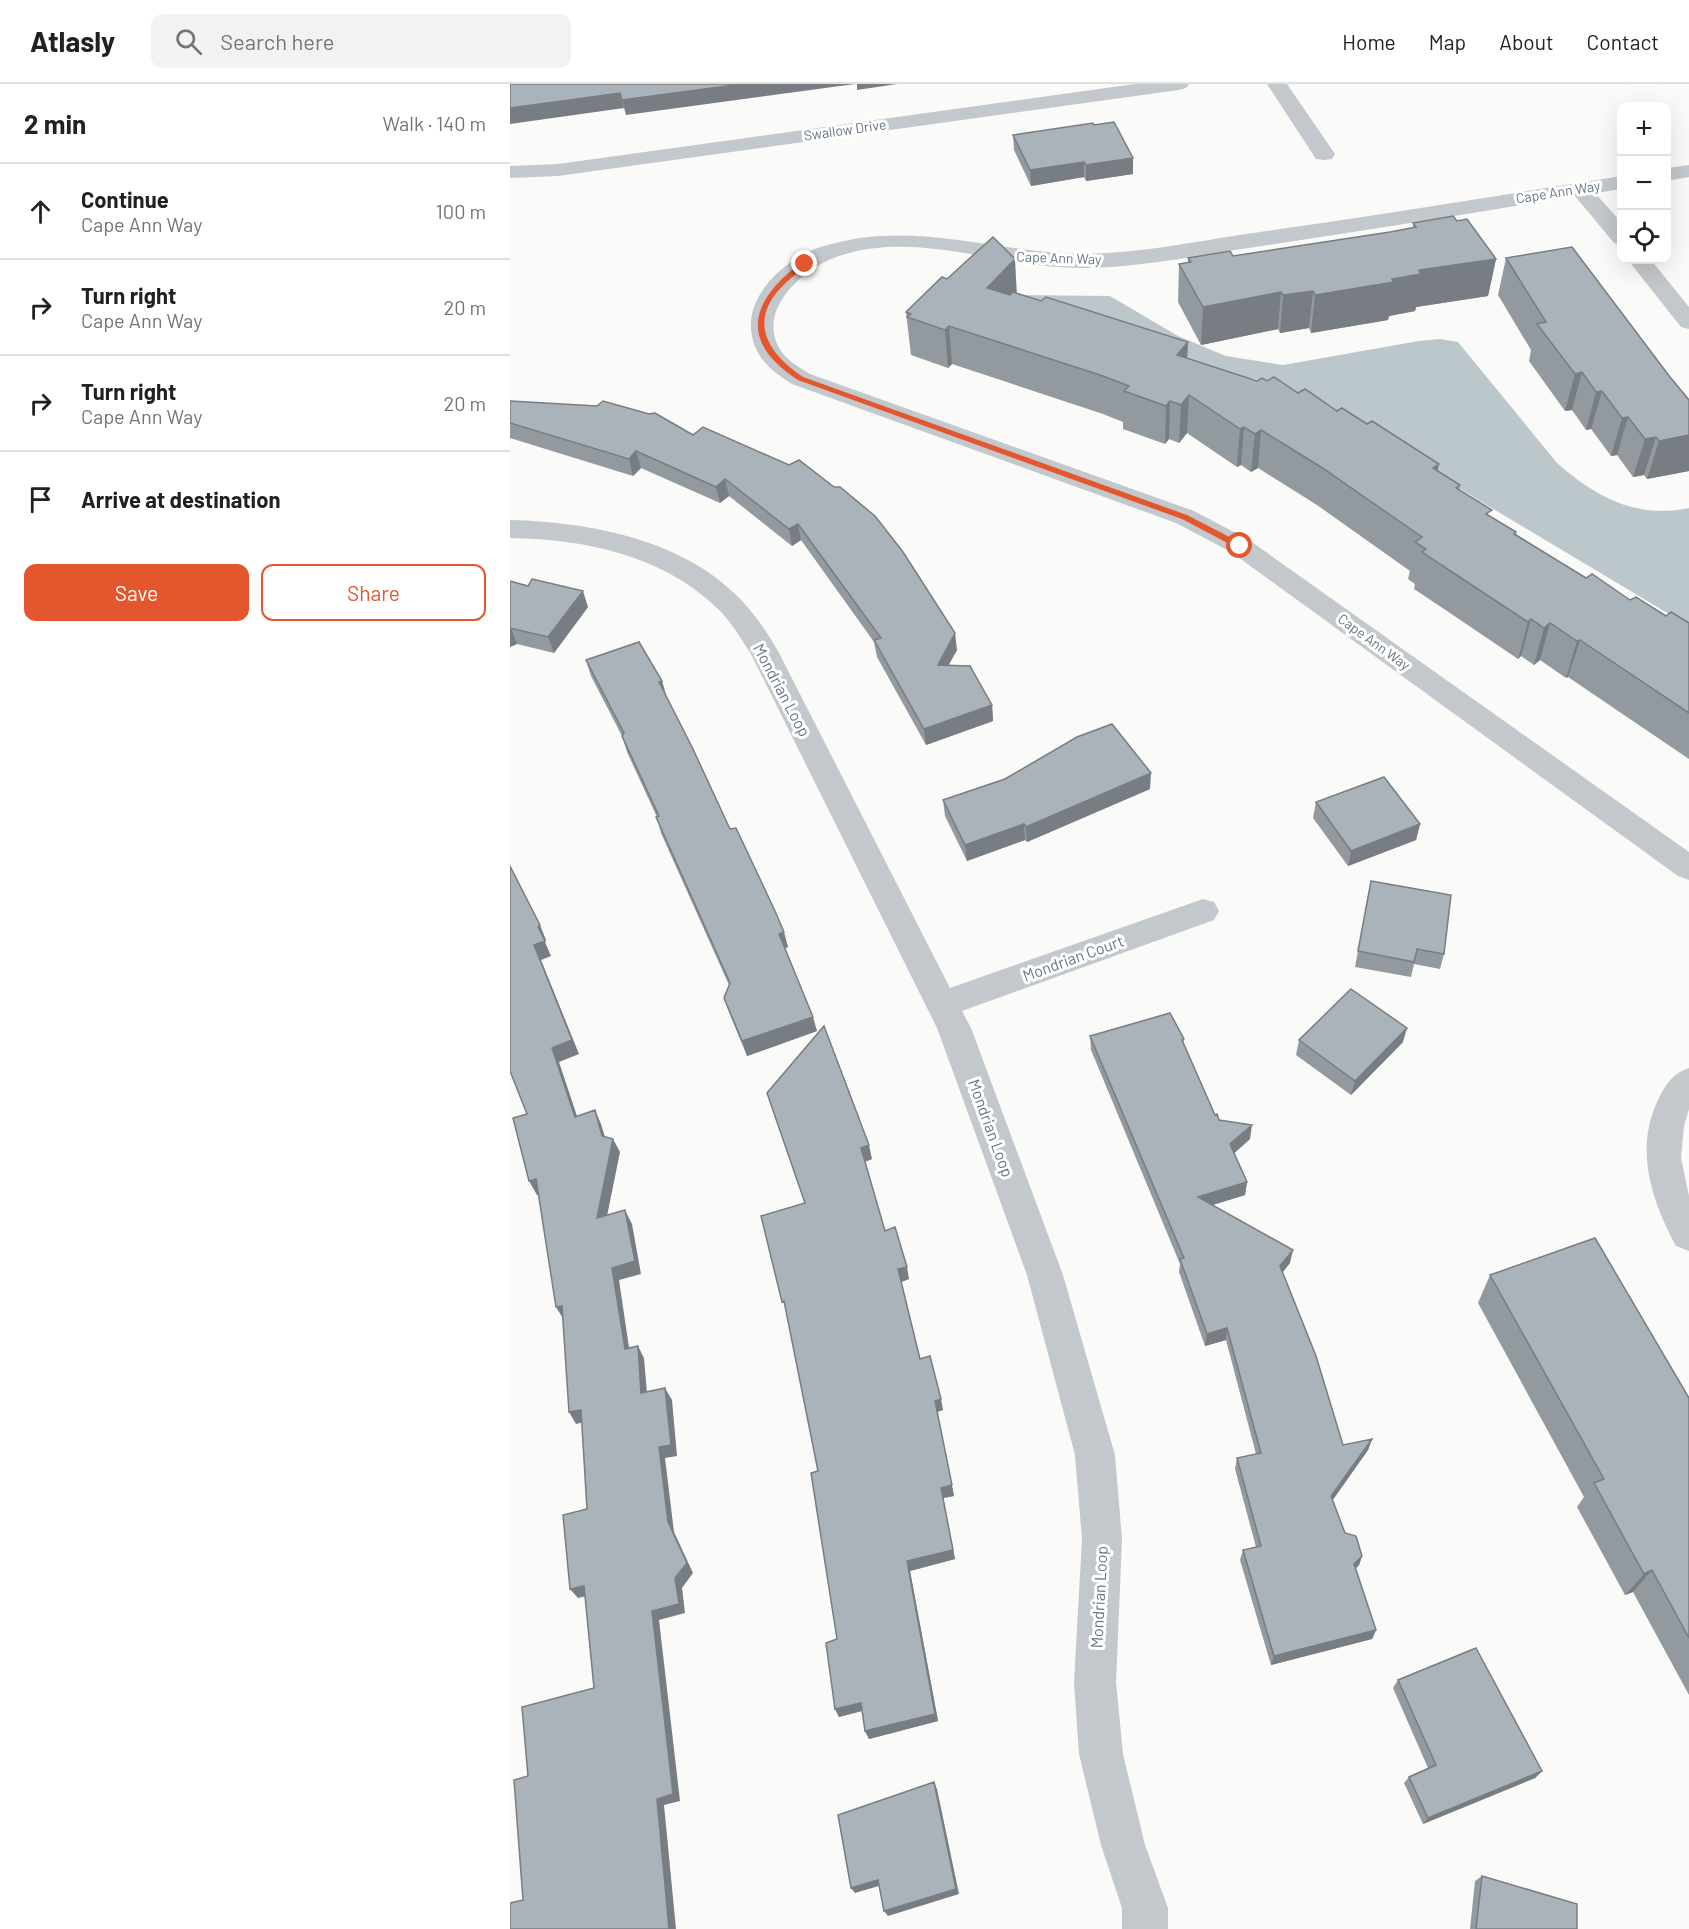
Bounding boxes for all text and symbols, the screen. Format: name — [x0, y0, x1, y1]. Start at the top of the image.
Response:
search box — [151, 14, 571, 68]
text: Atlasly — [30, 24, 115, 58]
icon: search — [172, 25, 205, 58]
text: Search here — [220, 28, 335, 54]
text: Home — [1342, 29, 1396, 54]
text: Map — [1429, 29, 1466, 54]
text: About — [1499, 29, 1554, 54]
text: Contact — [1587, 29, 1659, 54]
map controls — [1617, 102, 1671, 264]
button: + — [1617, 102, 1671, 156]
text: 2 min — [24, 108, 86, 139]
text: Walk · 140 m — [382, 111, 486, 135]
street label: Swallow Drive — [803, 115, 887, 144]
button: − — [1617, 156, 1671, 210]
street label: Cape Ann Way — [1515, 176, 1602, 207]
text: Continue — [81, 186, 169, 212]
icon: ahead — [24, 195, 57, 228]
text: 100 m — [436, 199, 486, 223]
button: locate — [1617, 210, 1671, 264]
text: Cape Ann Way — [81, 212, 202, 236]
street label: Cape Ann Way — [1016, 248, 1102, 267]
route end — [791, 250, 817, 276]
text: Turn right — [81, 282, 176, 308]
icon: right — [24, 291, 57, 324]
text: 20 m — [443, 295, 486, 319]
text: Cape Ann Way — [81, 308, 202, 332]
text: Turn right — [81, 378, 176, 404]
icon: right — [24, 387, 57, 420]
text: 20 m — [443, 391, 486, 415]
text: Cape Ann Way — [81, 404, 202, 428]
icon: arrive — [24, 483, 57, 516]
text: Arrive at destination — [81, 486, 280, 512]
route start — [1226, 532, 1252, 558]
button: Save — [24, 564, 249, 621]
button: Share — [261, 564, 486, 621]
street label: Cape Ann Way — [1335, 610, 1414, 674]
street label: Mondrian Loop — [750, 640, 815, 740]
street label: Mondrian Court — [1020, 930, 1126, 985]
street label: Mondrian Loop — [965, 1076, 1018, 1179]
street label: Mondrian Loop — [1086, 1545, 1111, 1649]

